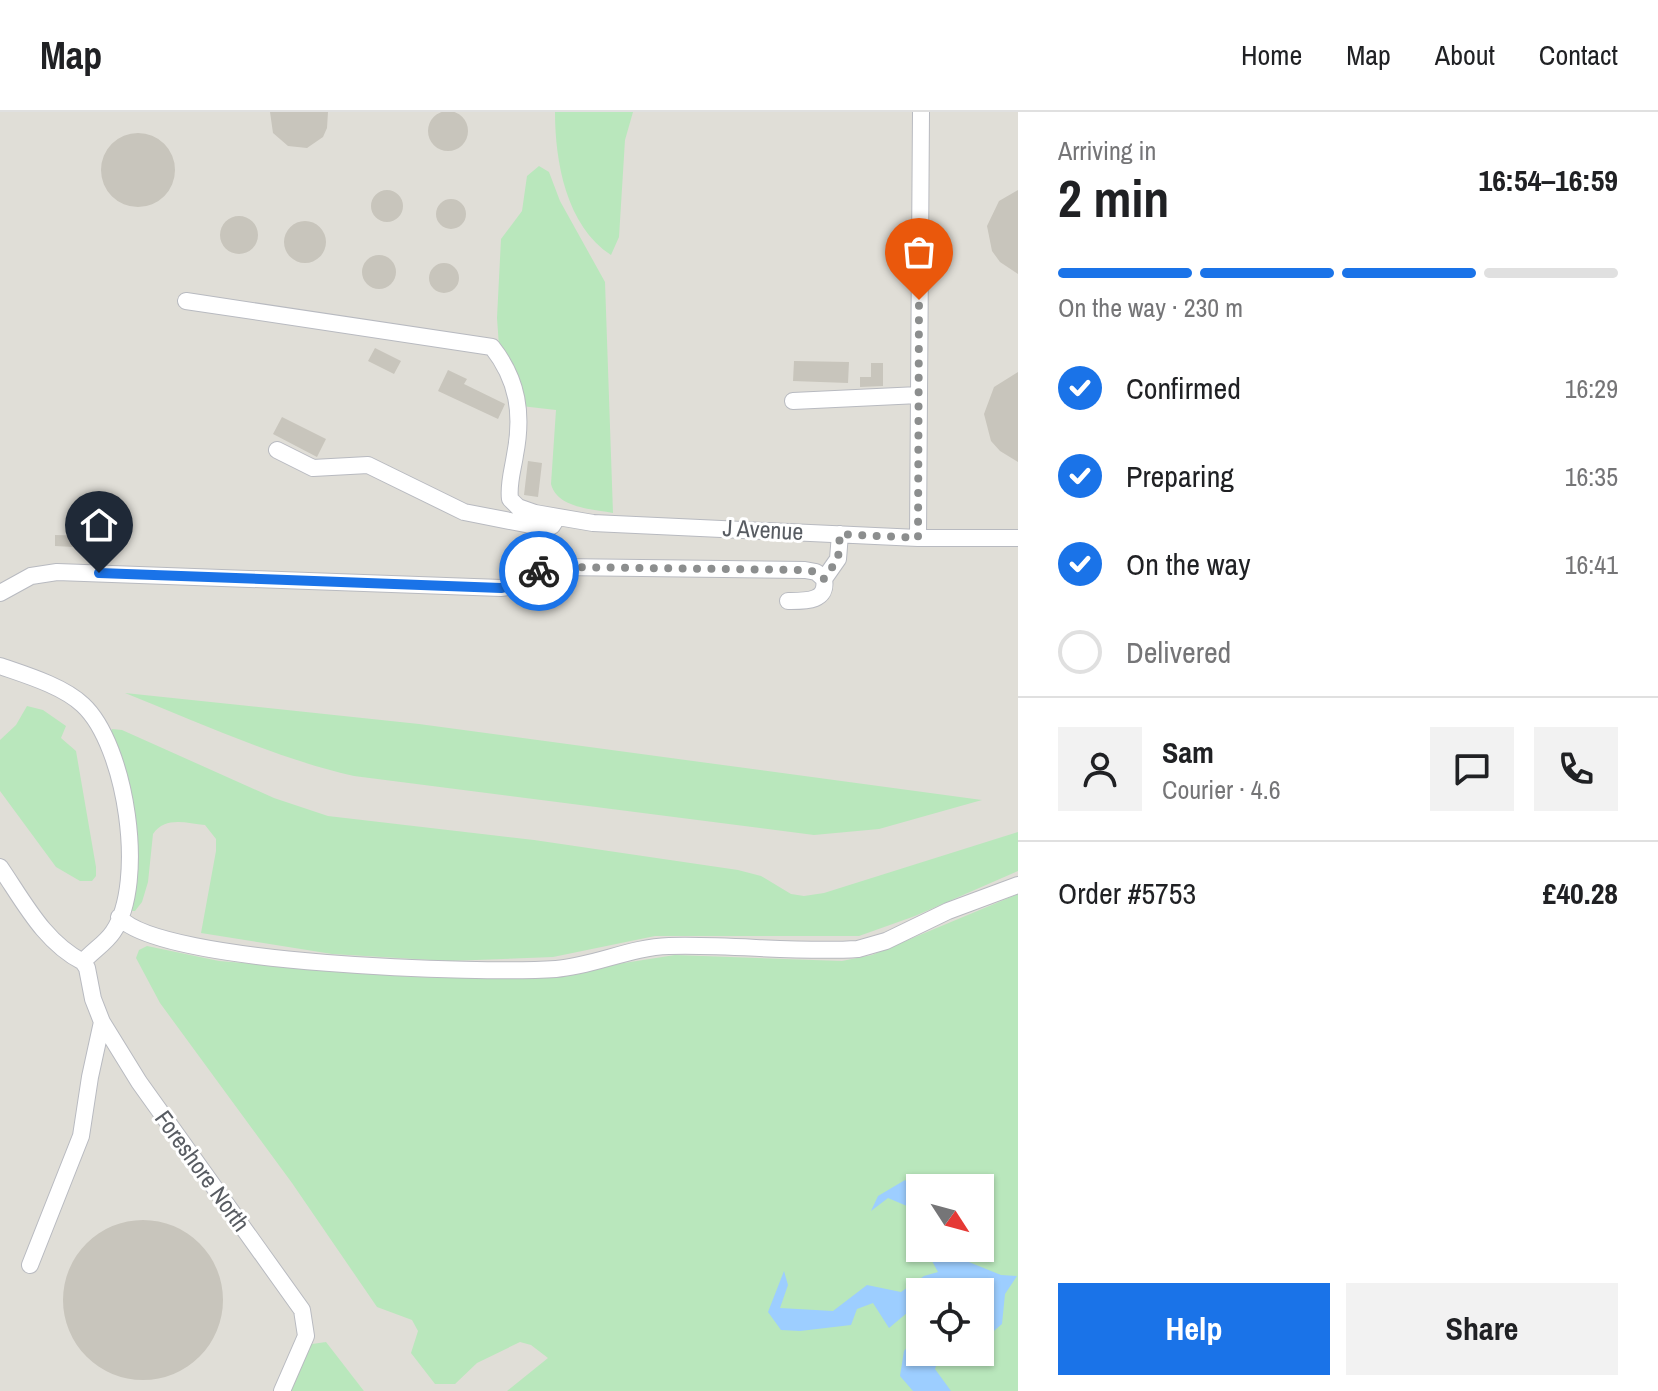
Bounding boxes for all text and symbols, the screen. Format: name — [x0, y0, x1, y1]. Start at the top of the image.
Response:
text: Map — [40, 30, 102, 81]
text: Home — [1241, 36, 1302, 74]
text: Map — [1346, 36, 1391, 74]
text: About — [1435, 36, 1495, 74]
text: Contact — [1539, 36, 1618, 74]
text: Arriving in — [1058, 133, 1156, 168]
text: 16:54–16:59 — [1479, 160, 1618, 200]
text: 2 min — [1058, 163, 1169, 233]
pin — [885, 218, 953, 300]
icon: bag — [897, 230, 941, 274]
text: On the way · 230 m — [1058, 290, 1243, 325]
icon: check — [1058, 366, 1102, 410]
text: Confirmed — [1126, 368, 1241, 408]
text: 16:29 — [1565, 371, 1618, 406]
icon: check — [1058, 454, 1102, 498]
text: Preparing — [1126, 456, 1234, 496]
text: 16:35 — [1565, 459, 1618, 494]
pin — [65, 491, 133, 573]
icon: home — [77, 503, 121, 547]
street label: J Avenue — [722, 511, 804, 547]
courier — [499, 531, 579, 611]
icon: check — [1058, 542, 1102, 586]
text: On the way — [1126, 544, 1250, 584]
text: 16:41 — [1565, 547, 1618, 582]
icon: bike — [517, 549, 561, 593]
text: Delivered — [1126, 632, 1231, 672]
button: person — [1058, 727, 1142, 811]
button: chat — [1430, 727, 1514, 811]
button: phone — [1534, 727, 1618, 811]
text: Sam — [1162, 732, 1214, 772]
text: Courier · 4.6 — [1162, 772, 1281, 807]
text: Order #5753 — [1058, 873, 1196, 913]
text: £40.28 — [1543, 873, 1618, 913]
street label: Foreshore North — [148, 1103, 258, 1237]
north arrow — [906, 1174, 994, 1262]
map controls — [906, 1174, 994, 1366]
button: locate — [906, 1278, 994, 1366]
button: Help — [1058, 1283, 1330, 1375]
button: Share — [1346, 1283, 1618, 1375]

